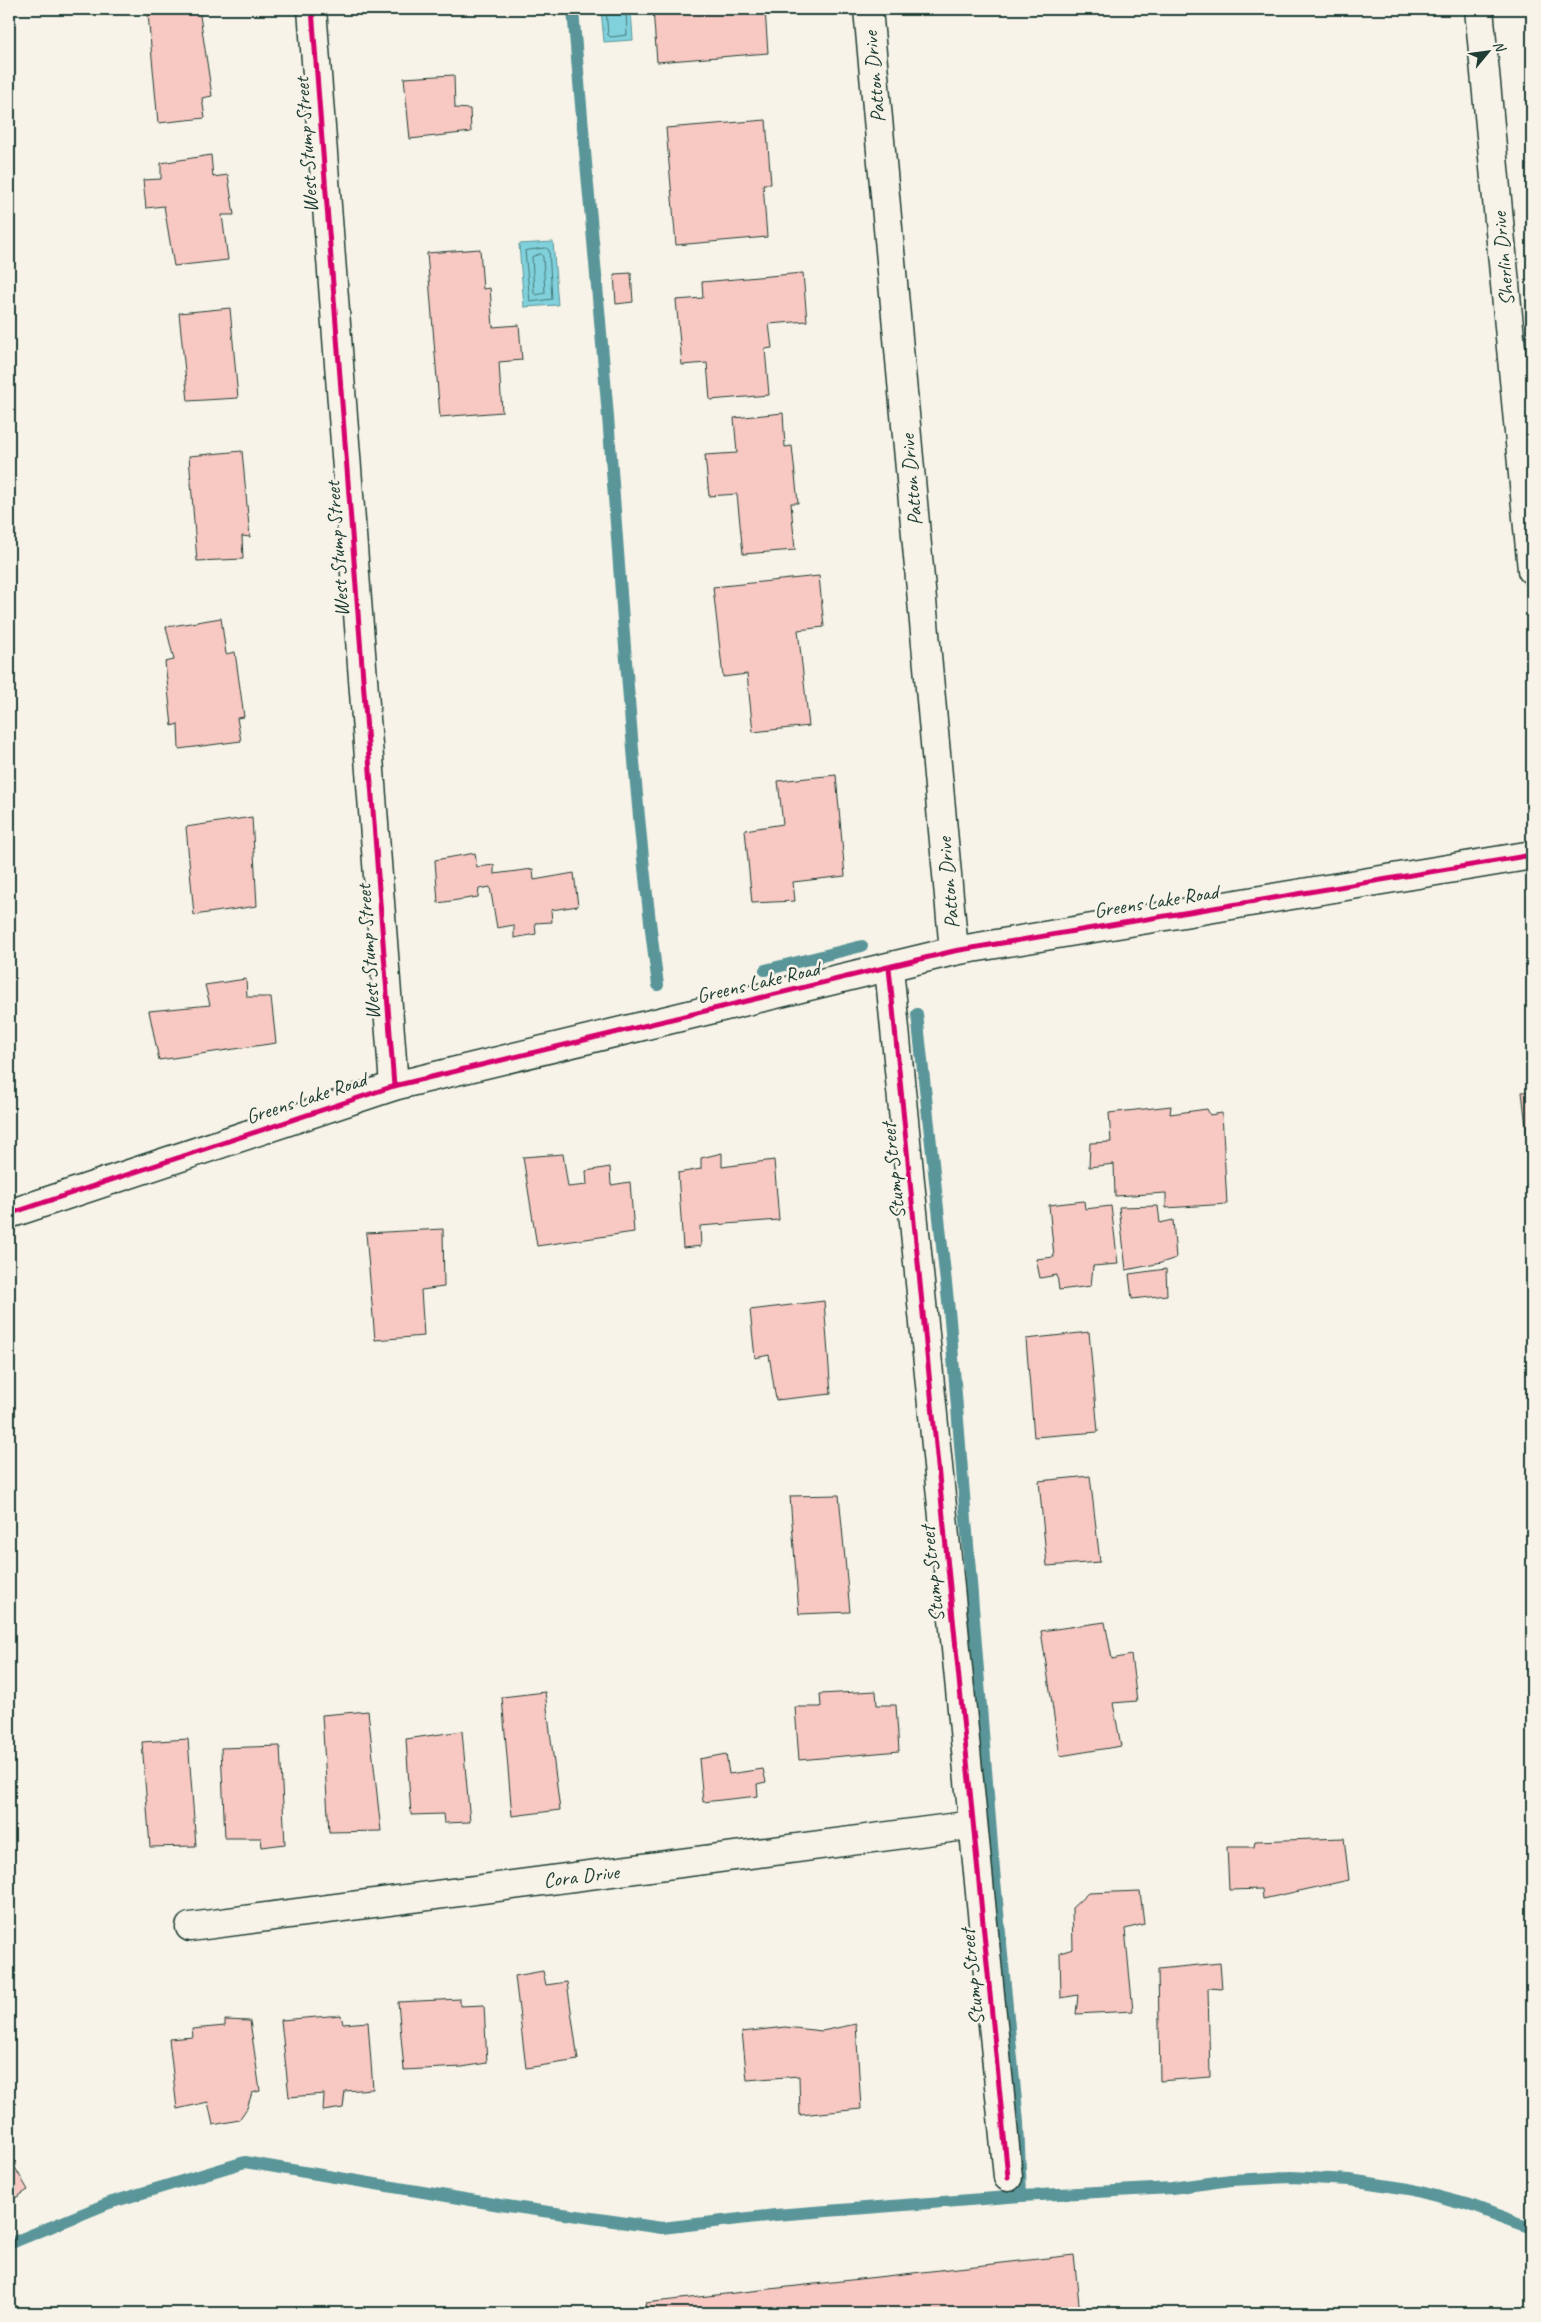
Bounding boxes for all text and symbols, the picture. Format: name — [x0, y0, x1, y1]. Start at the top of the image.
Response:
street label: Patton Drive — [857, 28, 891, 124]
north arrow — [1464, 28, 1514, 78]
text: N — [1489, 38, 1510, 56]
street label: West Stump Street — [288, 74, 324, 214]
street label: Sherlin Drive — [1486, 209, 1520, 307]
street label: Patton Drive — [894, 431, 928, 527]
street label: West Stump Street — [319, 478, 355, 618]
street label: Patton Drive — [931, 834, 965, 930]
street label: Greens Lake Road — [1092, 878, 1224, 924]
street label: West Stump Street — [350, 881, 386, 1021]
street label: Greens Lake Road — [694, 954, 826, 1009]
street label: Greens Lake Road — [242, 1065, 373, 1130]
street label: Stump Street — [875, 1119, 911, 1220]
street label: Stump Street — [914, 1522, 950, 1623]
street label: Cora Drive — [542, 1858, 622, 1894]
street label: Stump Street — [954, 1925, 990, 2026]

